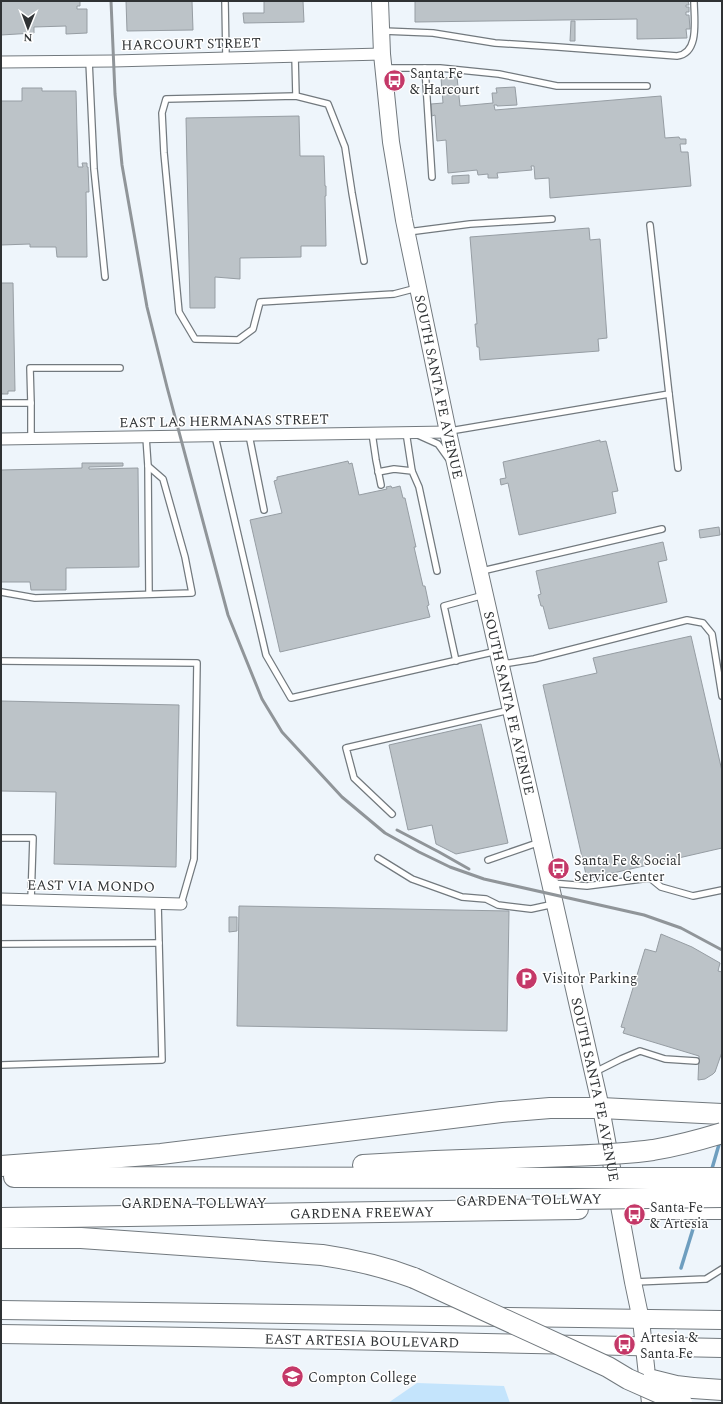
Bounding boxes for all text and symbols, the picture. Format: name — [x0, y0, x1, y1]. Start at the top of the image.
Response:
north arrow — [8, 8, 48, 48]
text: N — [23, 29, 32, 46]
street label: HARCOURT STREET — [121, 32, 261, 56]
place label: Santa Fe & Harcourt — [410, 63, 480, 100]
bus stop icon: Santa Fe & Harcourt — [382, 68, 408, 94]
street label: SOUTH SANTA FE AVENUE — [409, 293, 469, 481]
street label: EAST LAS HERMANAS STREET — [119, 409, 329, 433]
street label: SOUTH SANTA FE AVENUE — [478, 609, 540, 797]
place label: Santa Fe & Social Service Center — [574, 850, 681, 887]
bus stop icon: Santa Fe & Social Service Center — [546, 855, 572, 881]
street label: EAST VIA MONDO — [27, 874, 155, 898]
parking icon: Visitor Parking — [513, 965, 539, 991]
place label: Visitor Parking — [542, 968, 637, 989]
street label: SOUTH SANTA FE AVENUE — [566, 995, 625, 1183]
street label: GARDENA TOLLWAY — [456, 1188, 602, 1212]
street label: GARDENA TOLLWAY — [121, 1193, 267, 1214]
place label: Santa Fe & Artesia — [650, 1197, 708, 1234]
street label: GARDENA FREEWAY — [290, 1201, 434, 1224]
bus stop icon: Santa Fe & Artesia — [621, 1202, 647, 1228]
place label: Artesia & Santa Fe — [640, 1327, 699, 1364]
street label: EAST ARTESIA BOULEVARD — [265, 1328, 459, 1353]
bus stop icon: Artesia & Santa Fe — [611, 1332, 637, 1358]
school or university icon: Compton College — [279, 1364, 305, 1390]
place label: Compton College — [308, 1367, 417, 1388]

